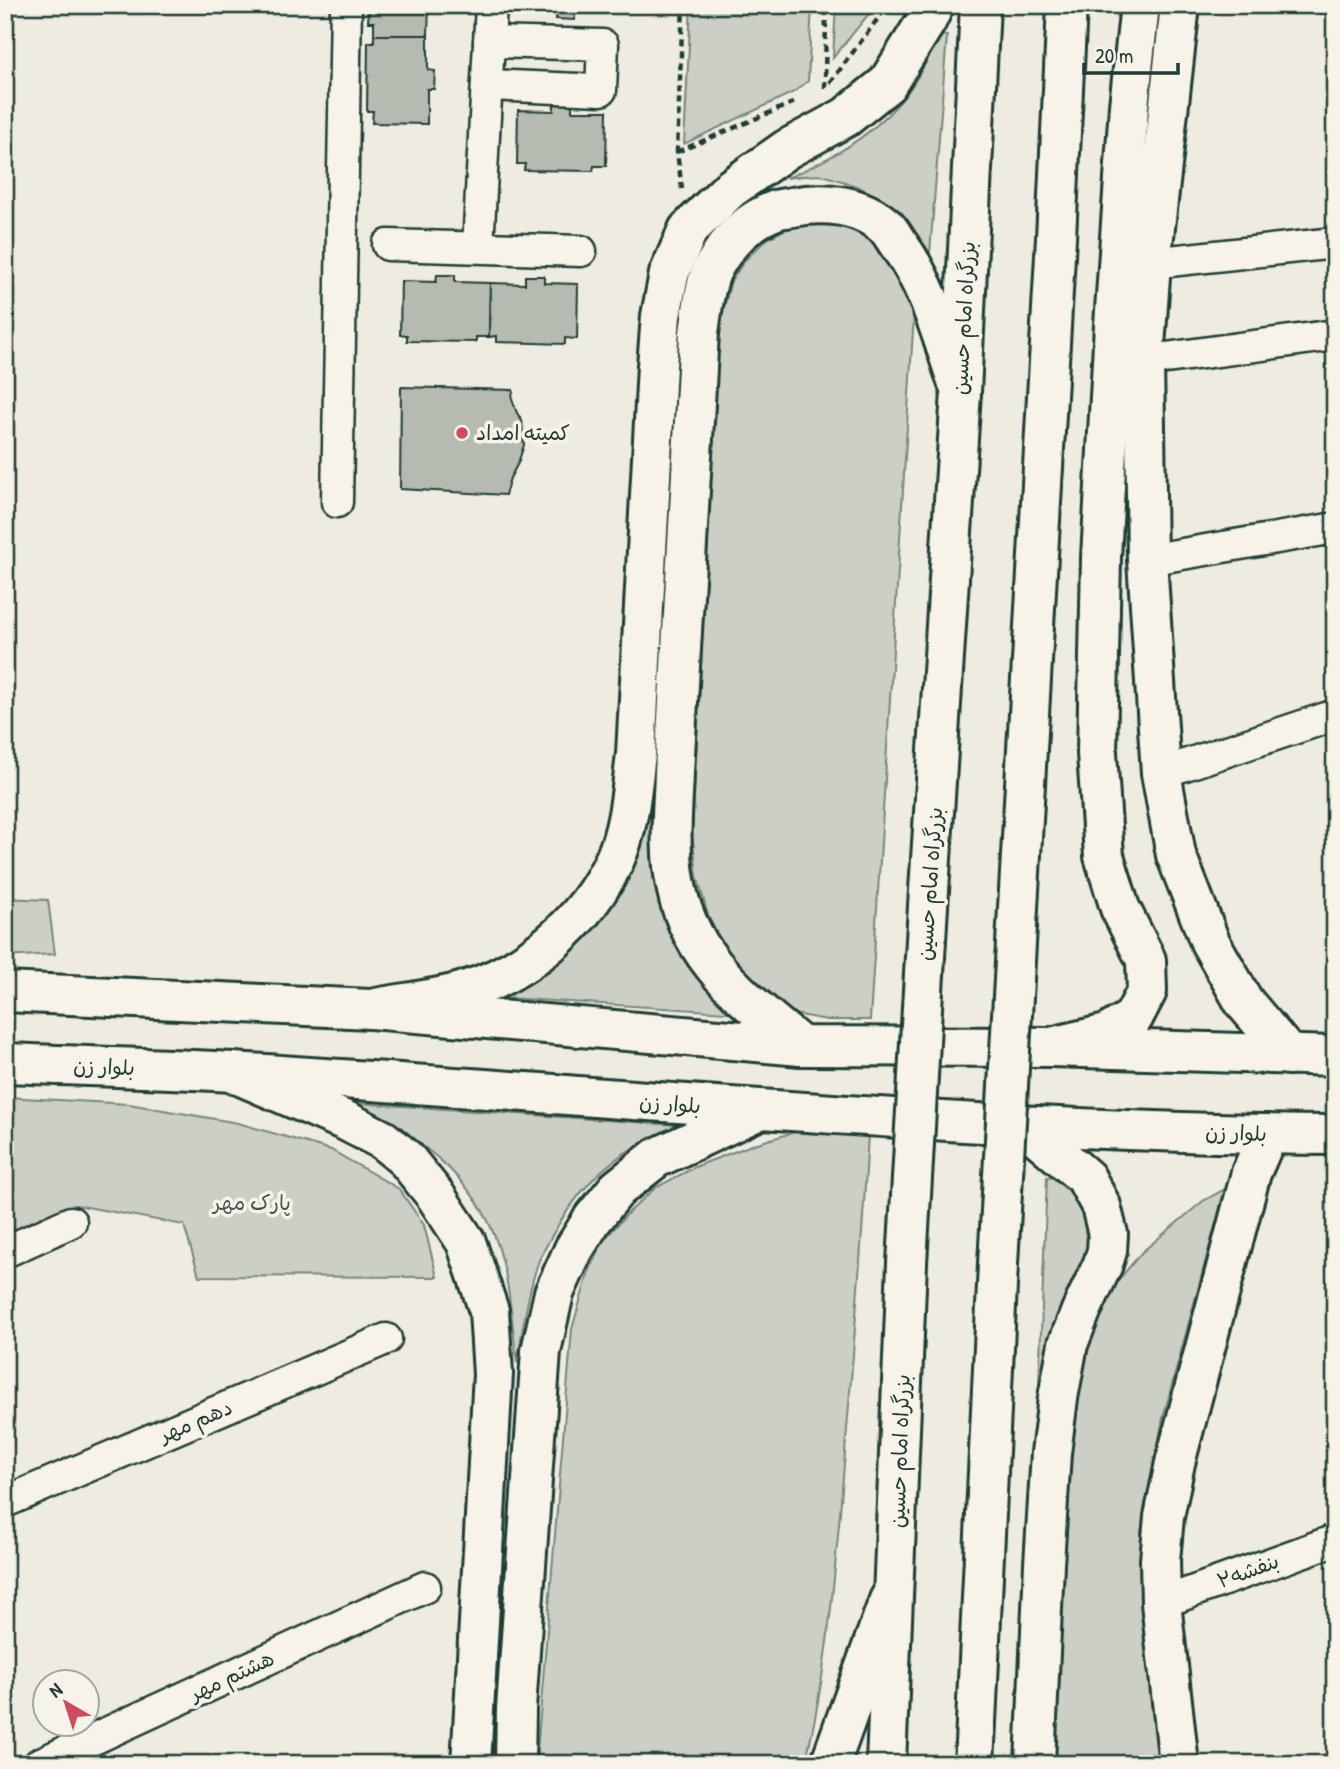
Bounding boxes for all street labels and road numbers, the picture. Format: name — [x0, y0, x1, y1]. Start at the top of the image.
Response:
street label: بزرگراه امام حسین — [945, 240, 984, 396]
street label: بزرگراه امام حسین — [910, 806, 951, 962]
street label: بلوار زن — [73, 1051, 135, 1082]
street label: بلوار زن — [638, 1087, 702, 1120]
street label: بلوار زن — [1205, 1117, 1267, 1148]
street label: بزرگراه امام حسین — [882, 1374, 919, 1528]
street label: دهم مهر — [153, 1392, 237, 1451]
street label: بنفشه۲ — [1213, 1546, 1283, 1595]
street label: هشتم مهر — [183, 1643, 280, 1710]

